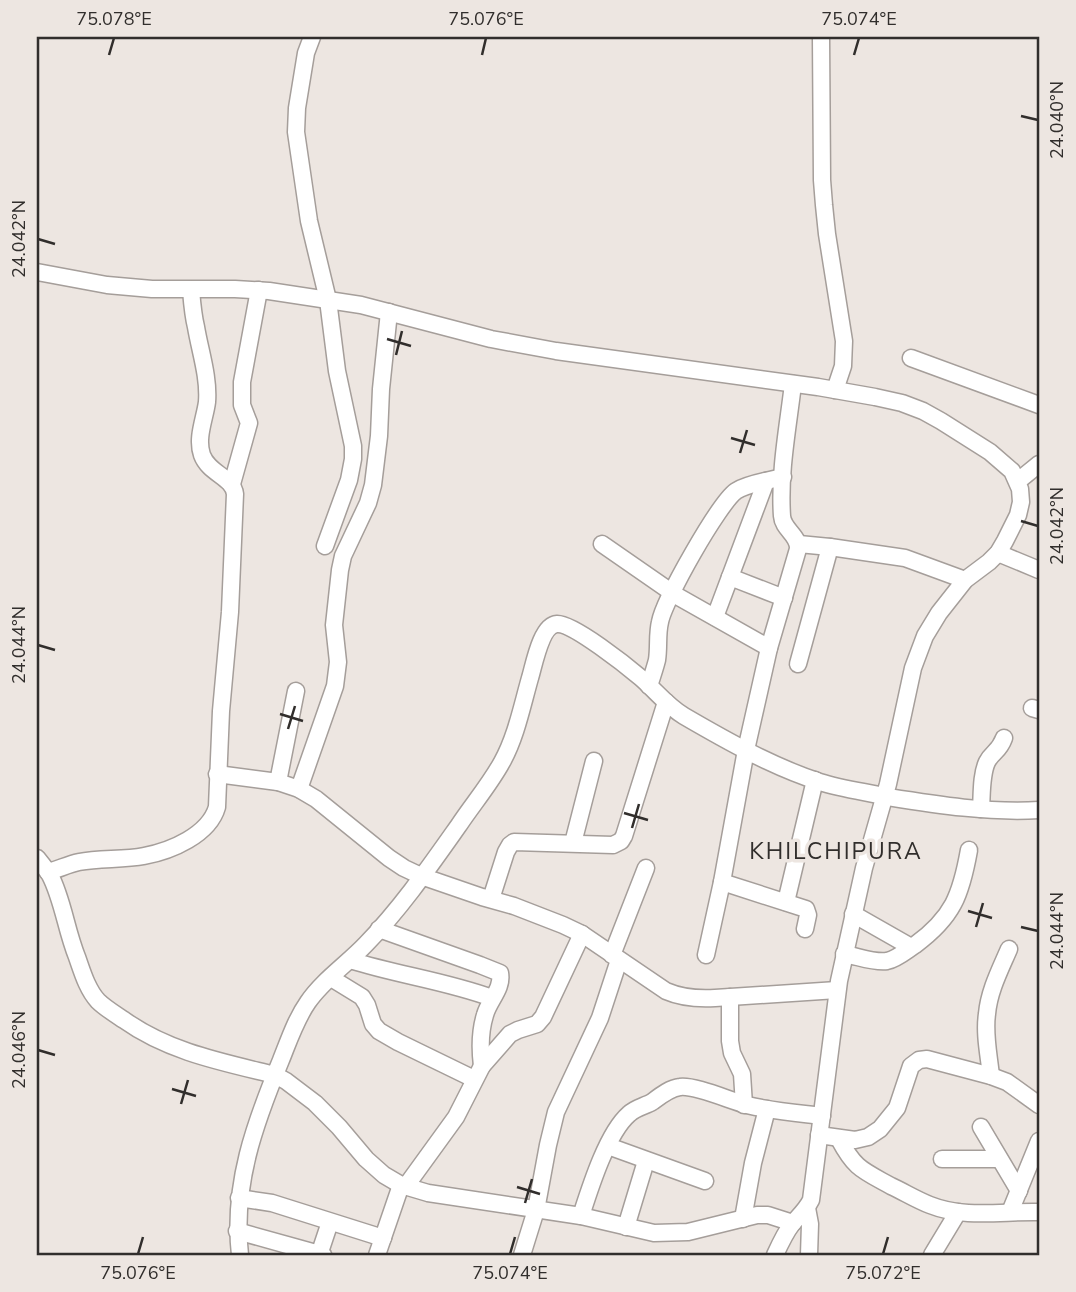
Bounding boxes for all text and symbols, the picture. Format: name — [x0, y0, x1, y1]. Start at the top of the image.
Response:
text: 75.078°E — [76, 7, 152, 31]
text: 75.076°E — [448, 7, 524, 31]
text: 75.074°E — [821, 7, 897, 31]
text: 24.040°N — [1045, 81, 1069, 159]
text: 24.042°N — [7, 200, 31, 278]
text: 24.042°N — [1045, 487, 1069, 565]
text: 24.044°N — [7, 606, 31, 684]
district label: KHILCHIPURA — [749, 836, 923, 867]
text: 24.044°N — [1045, 892, 1069, 970]
text: 24.046°N — [7, 1011, 31, 1089]
text: 75.076°E — [100, 1261, 176, 1285]
text: 75.074°E — [472, 1261, 548, 1285]
text: 75.072°E — [845, 1261, 921, 1285]

